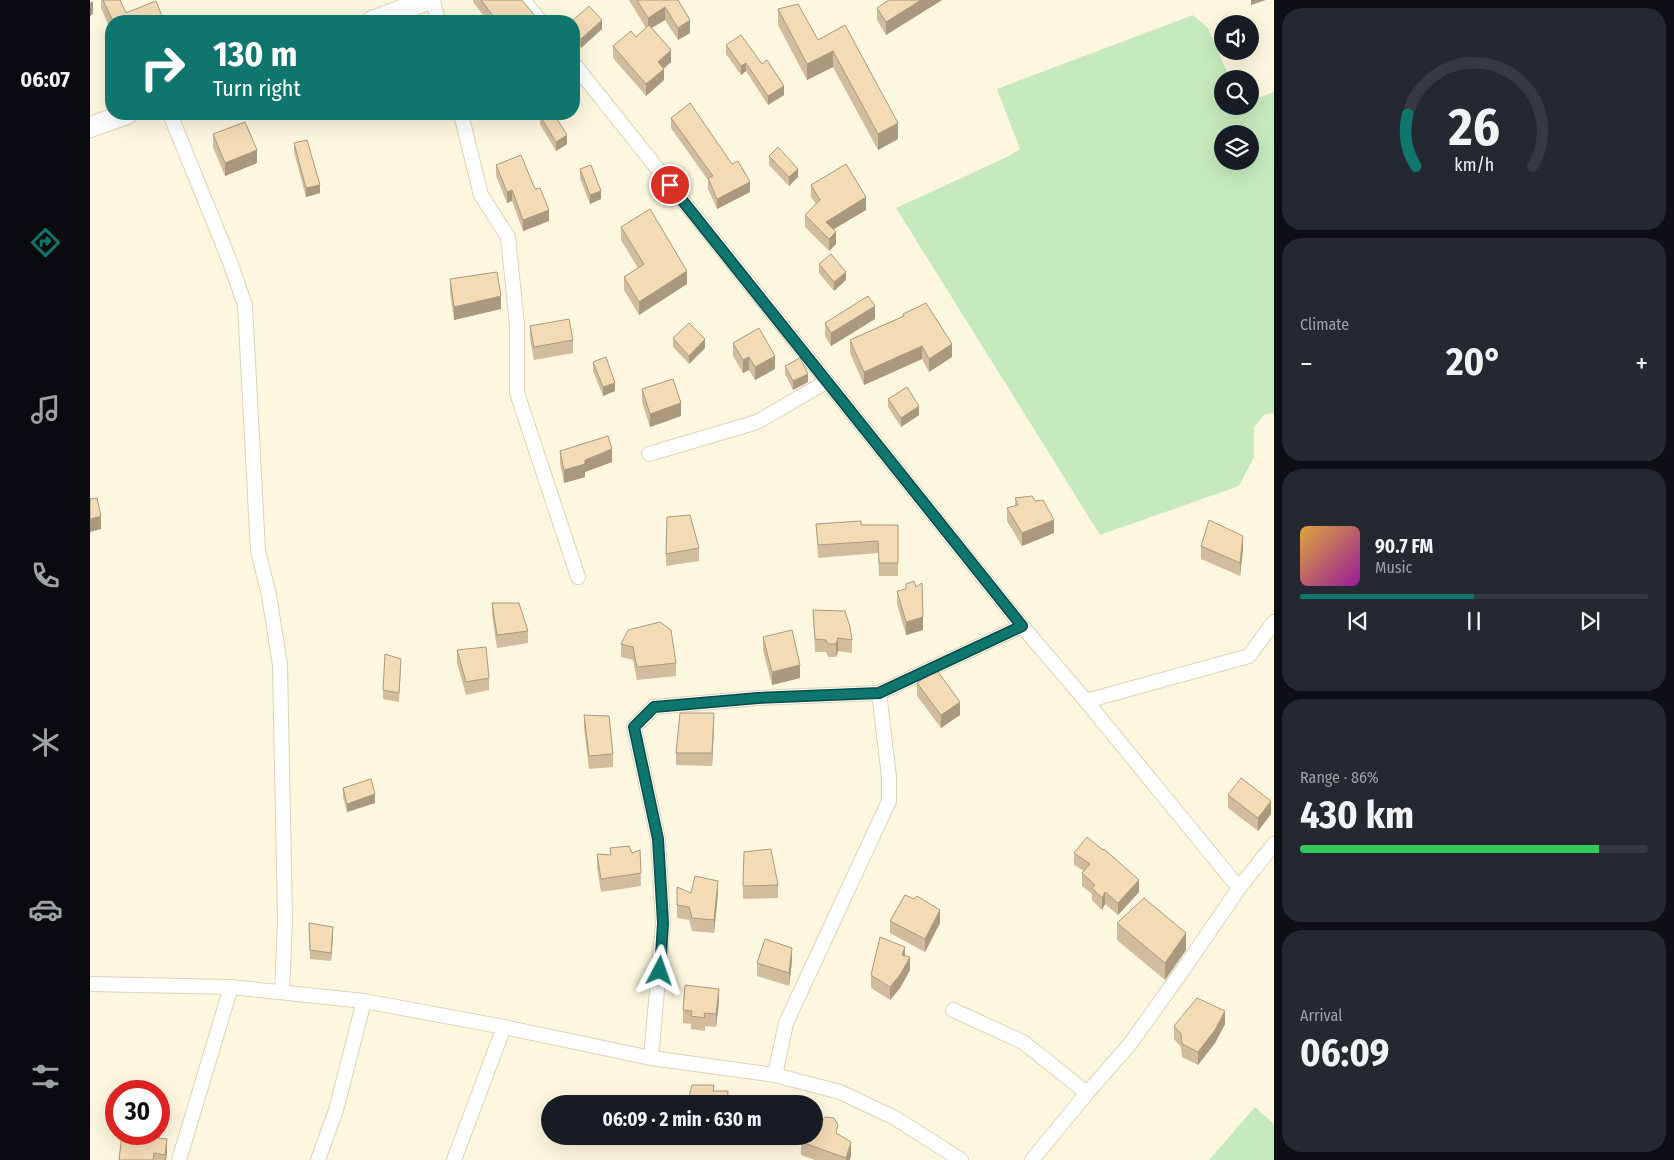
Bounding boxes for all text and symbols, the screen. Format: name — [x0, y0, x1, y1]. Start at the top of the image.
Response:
map controls — [1214, 15, 1259, 170]
button: sound — [1214, 15, 1259, 60]
text: 130 m — [213, 33, 297, 75]
icon: right — [130, 35, 195, 100]
text: 06:07 — [20, 66, 70, 93]
button: search — [1214, 70, 1259, 115]
text: Turn right — [213, 75, 301, 102]
text: 26 — [1447, 96, 1500, 159]
button: layers — [1214, 125, 1259, 170]
text: km/h — [1454, 154, 1494, 176]
pin — [649, 164, 691, 206]
icon: arrive — [656, 171, 684, 199]
icon: directions — [28, 225, 63, 260]
text: Climate — [1300, 315, 1349, 334]
text: 20° — [1446, 339, 1502, 385]
text: − — [1300, 347, 1313, 380]
text: + — [1635, 347, 1648, 380]
icon: music — [28, 392, 63, 427]
text: 90.7 FM — [1375, 535, 1433, 558]
icon: phone — [28, 558, 63, 593]
text: Music — [1375, 558, 1412, 577]
icon: previous — [1344, 607, 1372, 635]
icon: pause — [1460, 607, 1488, 635]
icon: next — [1576, 607, 1604, 635]
icon: climate — [28, 725, 63, 760]
text: Range · 86% — [1300, 768, 1379, 787]
text: 430 km — [1300, 792, 1414, 838]
icon: car — [28, 892, 63, 927]
position arrow — [633, 944, 685, 996]
text: Arrival — [1300, 1006, 1342, 1025]
text: 06:09 — [1300, 1030, 1389, 1076]
icon: filters — [28, 1059, 63, 1094]
speed limit sign: 30 — [105, 1080, 170, 1145]
text: 06:09 · 2 min · 630 m — [603, 1108, 761, 1131]

